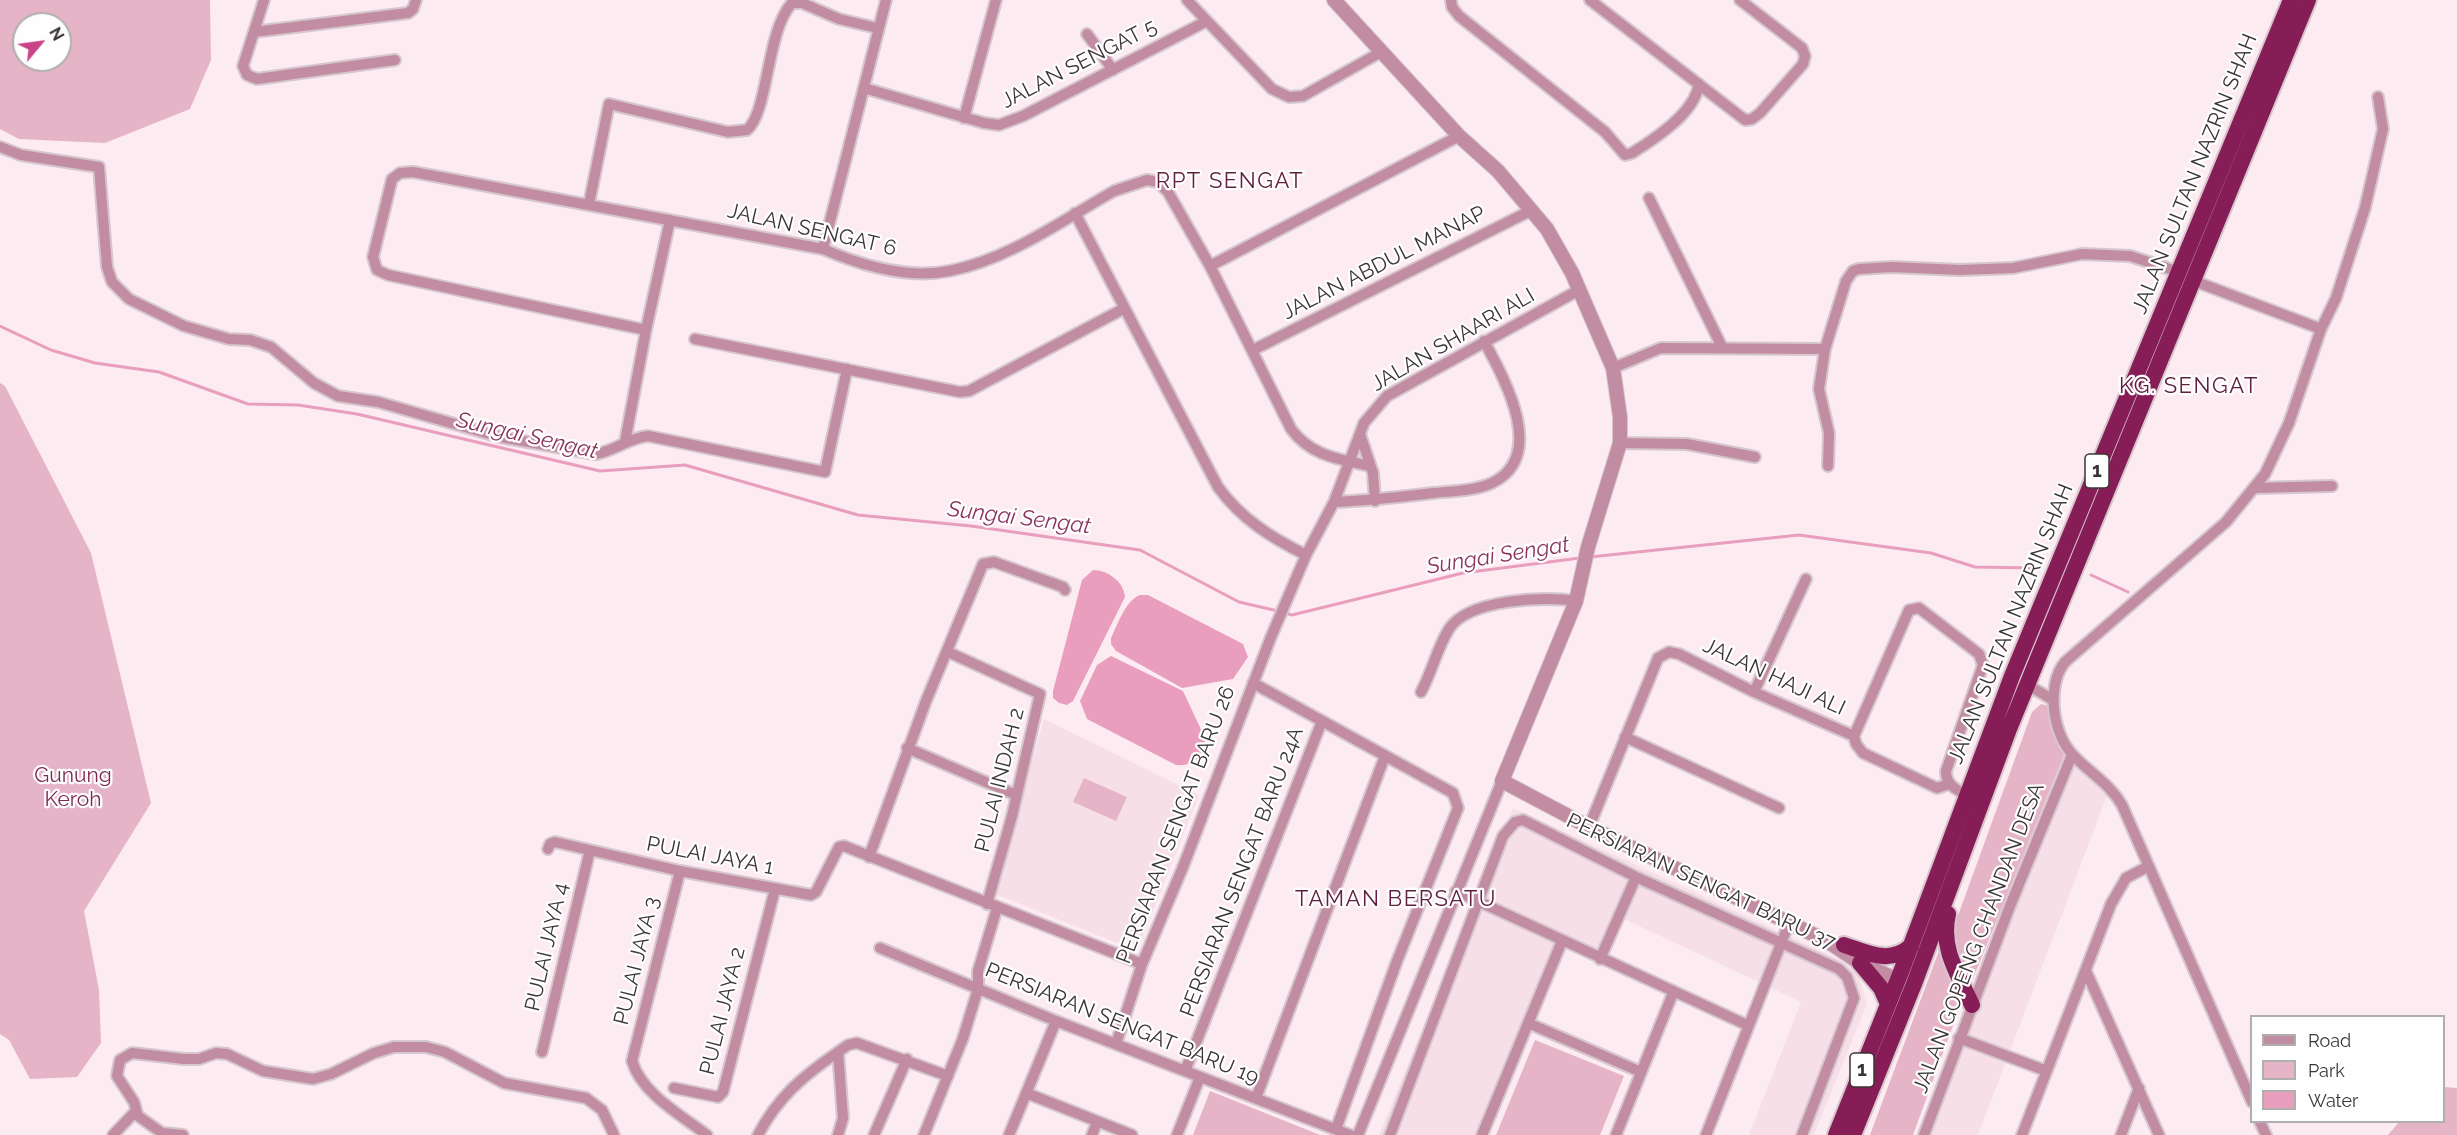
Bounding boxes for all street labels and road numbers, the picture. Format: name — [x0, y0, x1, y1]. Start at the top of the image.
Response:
street label: JALAN SENGAT 5 — [997, 14, 1161, 114]
street label: JALAN SULTAN NAZRIN SHAH — [2127, 30, 2263, 318]
street label: JALAN SENGAT 6 — [725, 198, 899, 262]
street label: JALAN ABDUL MANAP — [1278, 201, 1490, 325]
street label: JALAN SHAARI ALI — [1367, 283, 1539, 397]
road number: 1 — [2085, 454, 2109, 488]
street label: JALAN SULTAN NAZRIN SHAH — [1943, 480, 2079, 768]
street label: JALAN HAJI ALI — [1699, 633, 1849, 721]
street label: PERSIARAN SENGAT BARU 26 — [1111, 683, 1241, 967]
street label: PULAI INDAH 2 — [970, 705, 1030, 855]
street label: PERSIARAN SENGAT BARU 24A — [1175, 724, 1309, 1020]
street label: JALAN GOPENG CHANDAN DESA — [1908, 779, 2050, 1097]
street label: PERSIARAN SENGAT BARU 37 — [1562, 808, 1840, 956]
street label: PULAI JAYA 1 — [644, 831, 776, 881]
street label: PULAI JAYA 4 — [520, 880, 574, 1014]
street label: PULAI JAYA 3 — [609, 894, 665, 1028]
street label: PULAI JAYA 2 — [695, 945, 751, 1077]
street label: PERSIARAN SENGAT BARU 19 — [981, 957, 1263, 1091]
road number: 1 — [1850, 1053, 1874, 1087]

